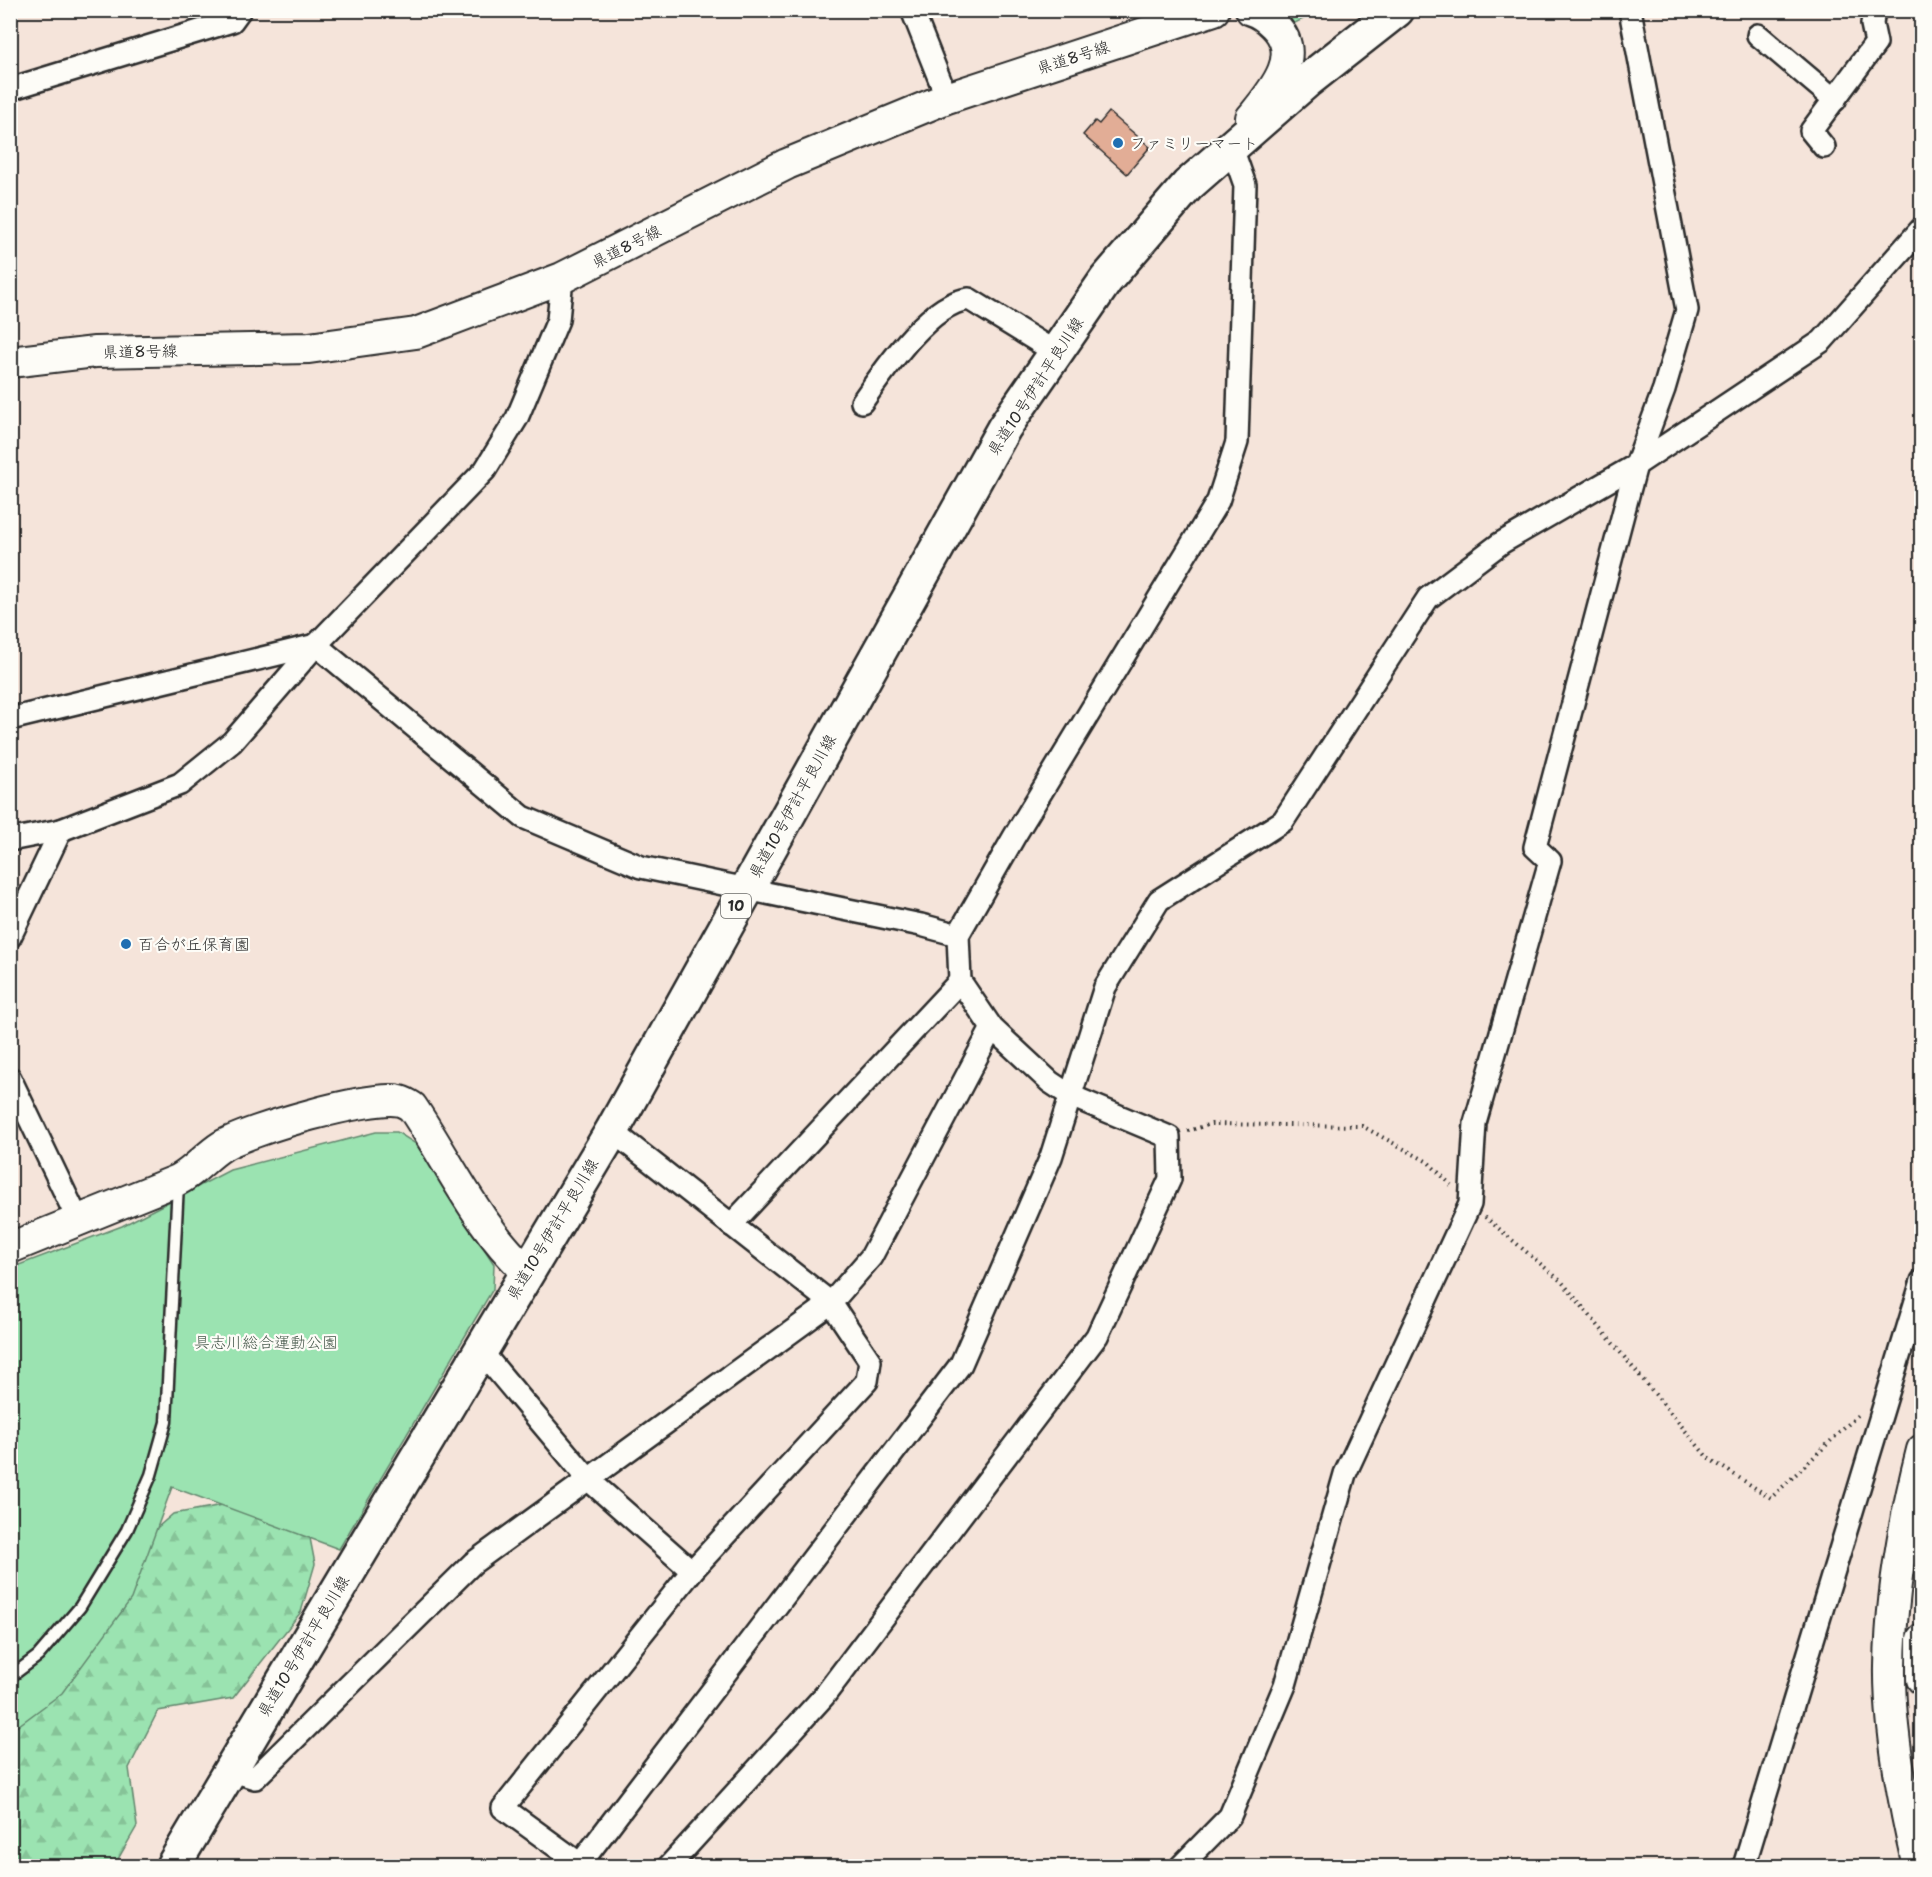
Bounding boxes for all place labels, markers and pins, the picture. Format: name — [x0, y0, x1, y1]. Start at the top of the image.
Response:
place label: ファミリーマート — [1130, 133, 1258, 154]
marker: ファミリーマート — [1111, 136, 1125, 150]
place label: 百合が丘保育園 — [138, 934, 250, 955]
marker: 百合が丘保育園 — [119, 937, 133, 951]

